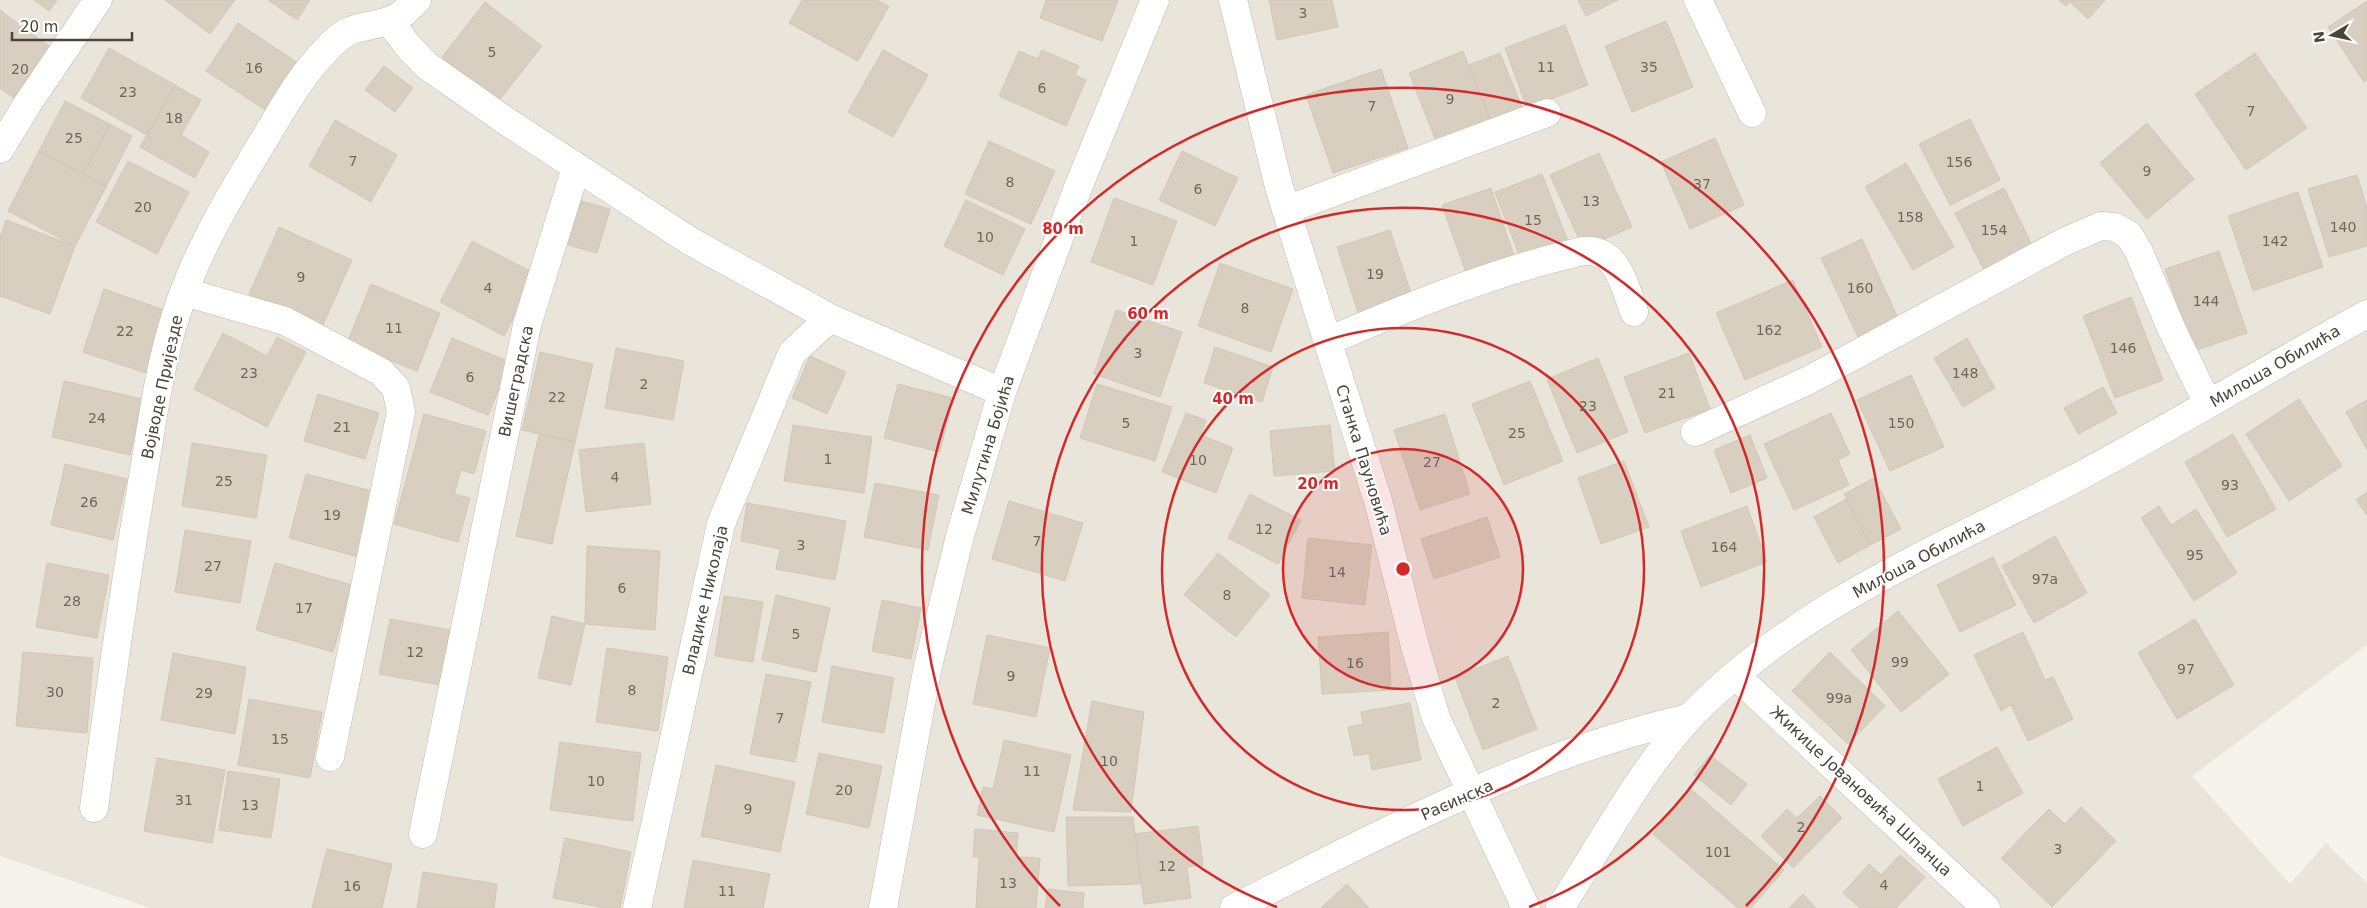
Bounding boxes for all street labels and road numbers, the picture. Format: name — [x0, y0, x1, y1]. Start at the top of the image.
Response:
street label: Војводе Пријезде — [137, 313, 187, 461]
street label: Милоша Обилића — [2206, 321, 2344, 411]
street label: Вишеградска — [495, 323, 537, 439]
street label: Милутина Бојића — [958, 373, 1018, 517]
street label: Станка Пауновића — [1332, 382, 1396, 538]
street label: Милоша Обилића — [1849, 516, 1989, 602]
street label: Владике Николаја — [679, 523, 731, 677]
street label: Жикице Јовановића Шпанца — [1766, 702, 1956, 880]
street label: Расинска — [1418, 776, 1496, 824]

